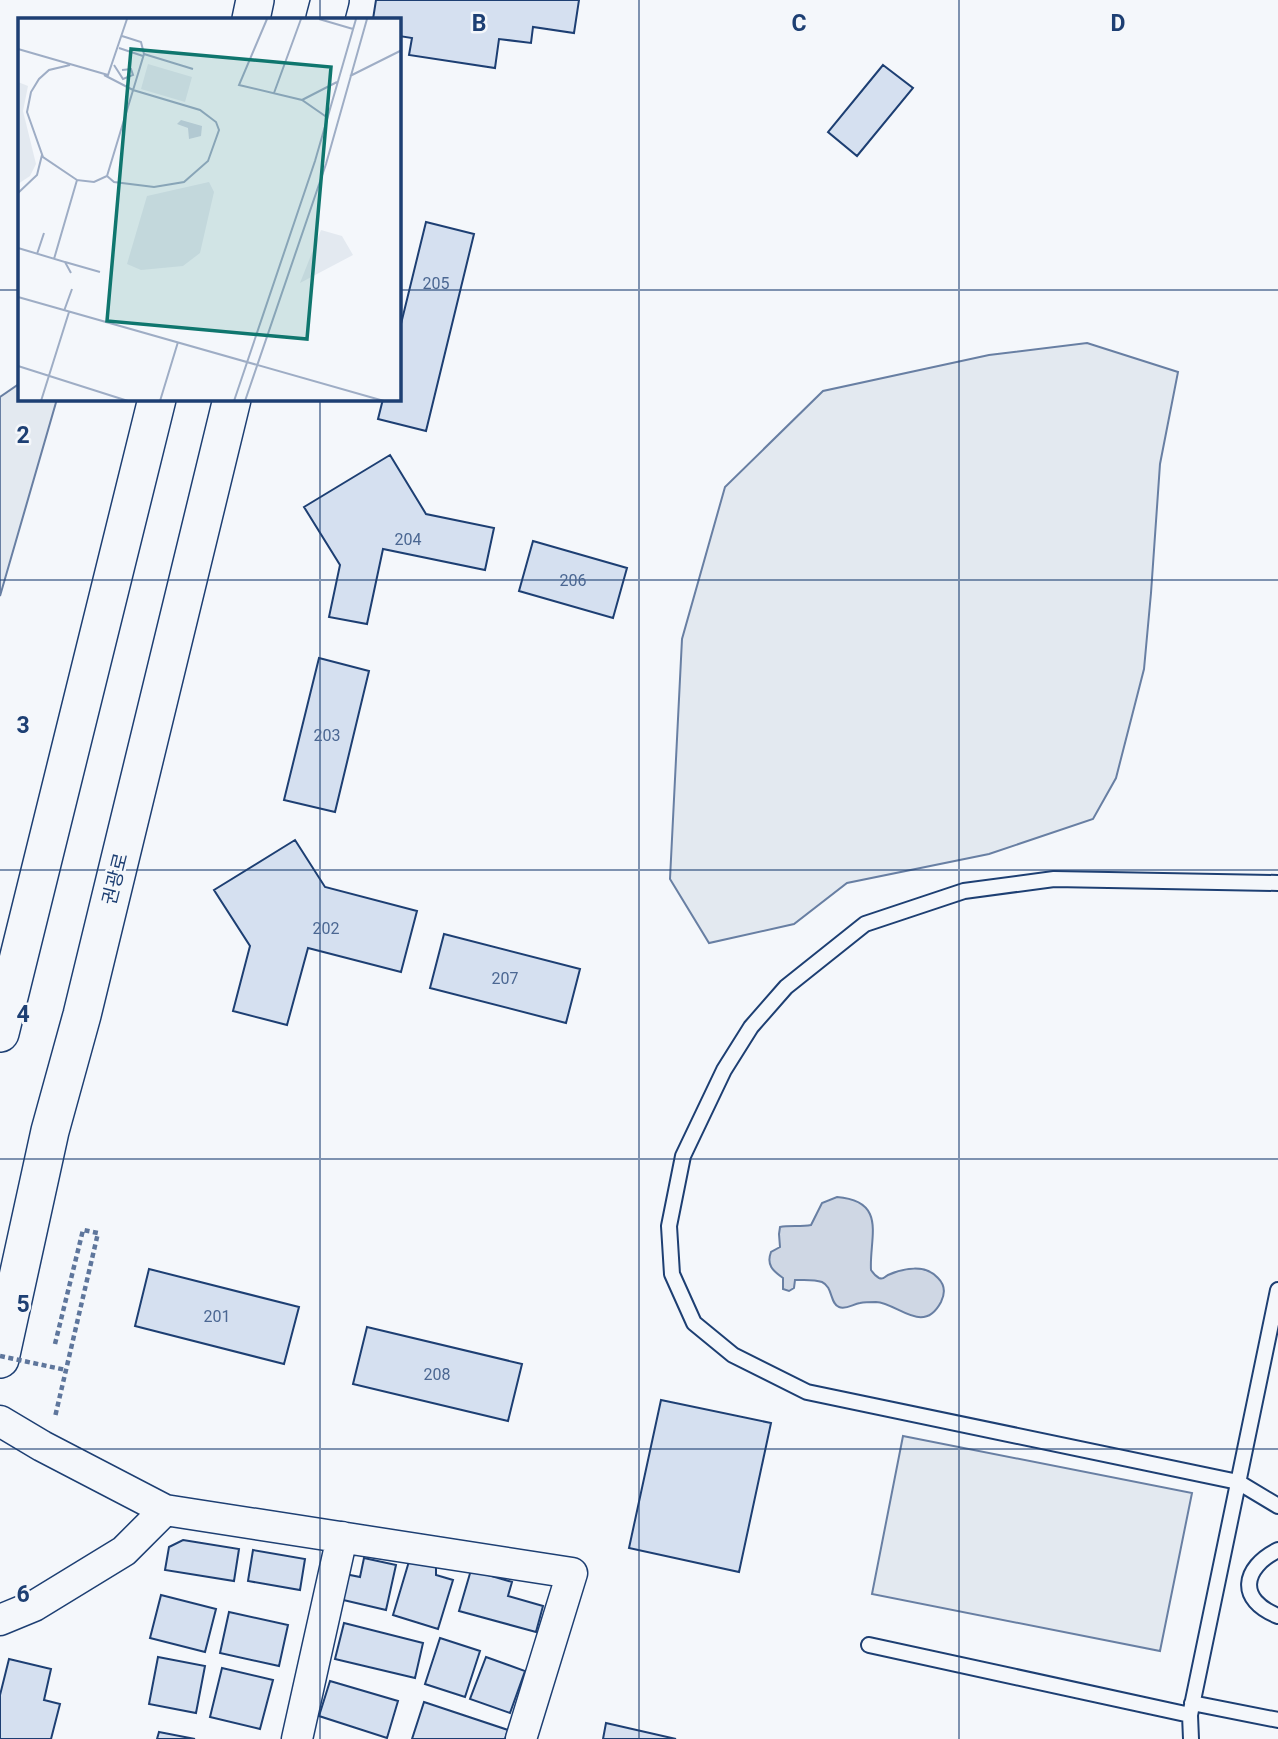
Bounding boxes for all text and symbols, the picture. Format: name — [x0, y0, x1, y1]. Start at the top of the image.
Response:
text: B — [472, 10, 486, 37]
text: C — [791, 10, 807, 37]
text: D — [1111, 10, 1125, 37]
inset map — [18, 18, 401, 401]
house number: 205 — [423, 274, 449, 293]
text: 2 — [16, 422, 30, 449]
house number: 204 — [395, 530, 421, 549]
house number: 206 — [560, 571, 586, 590]
text: 3 — [16, 712, 30, 739]
house number: 203 — [314, 726, 340, 745]
street label: 권광로 — [97, 851, 133, 907]
house number: 202 — [313, 919, 339, 938]
house number: 207 — [492, 969, 518, 988]
text: 4 — [16, 1001, 30, 1028]
text: 5 — [16, 1291, 30, 1318]
house number: 201 — [204, 1307, 230, 1326]
house number: 208 — [424, 1365, 450, 1384]
text: 6 — [16, 1581, 30, 1608]

